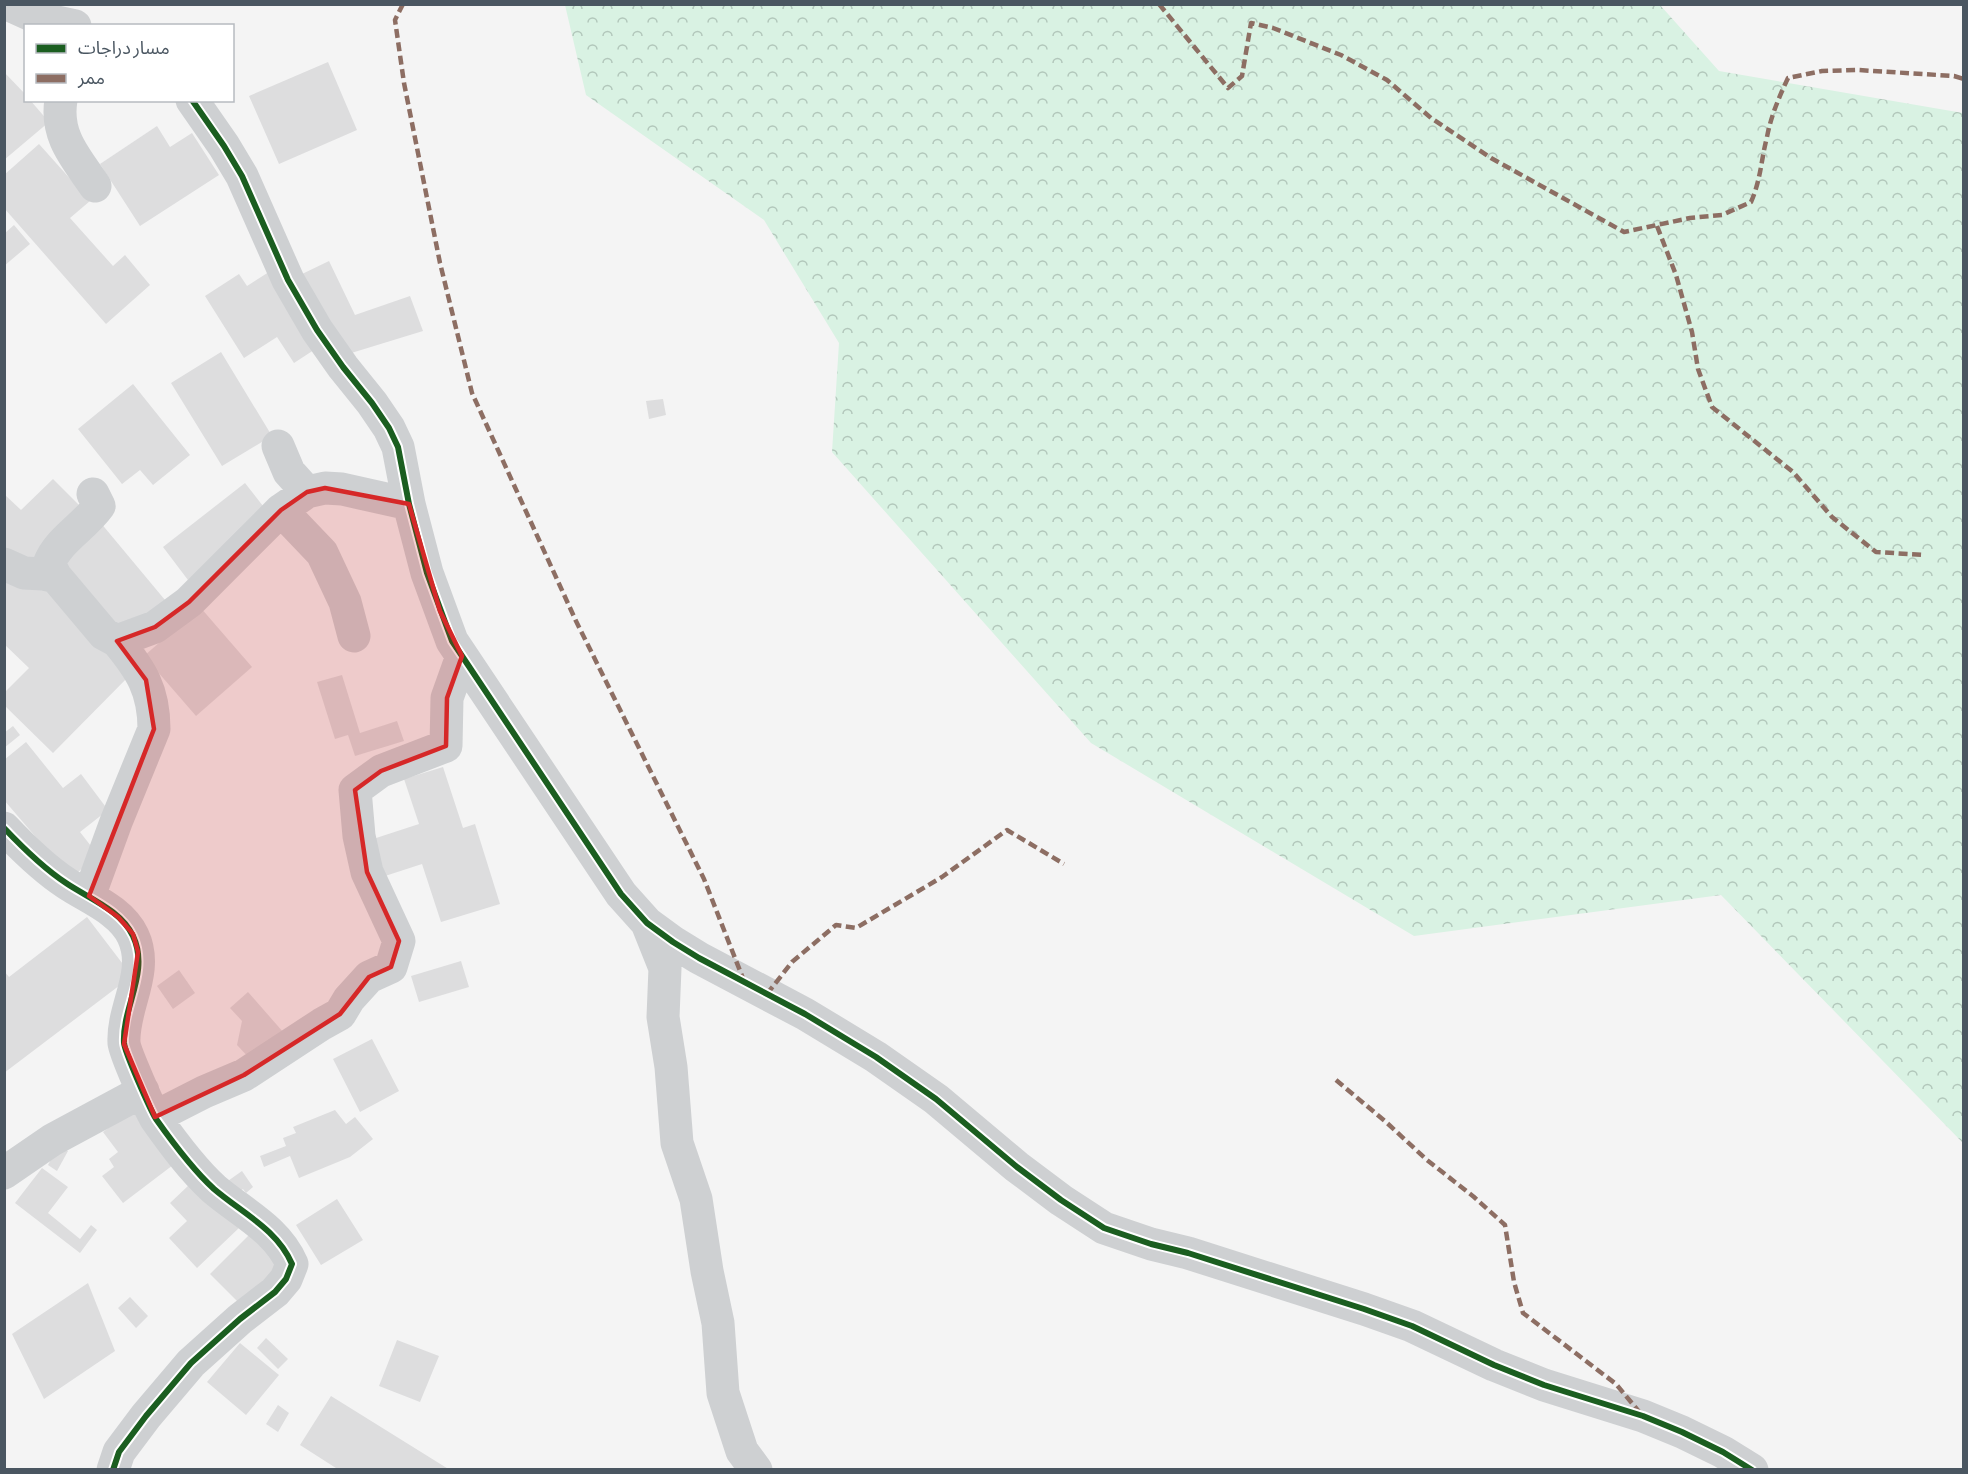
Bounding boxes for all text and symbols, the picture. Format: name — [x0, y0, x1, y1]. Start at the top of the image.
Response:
legend — [24, 24, 234, 102]
text: مسار دراجات — [78, 37, 170, 59]
text: ممر — [77, 67, 105, 89]

